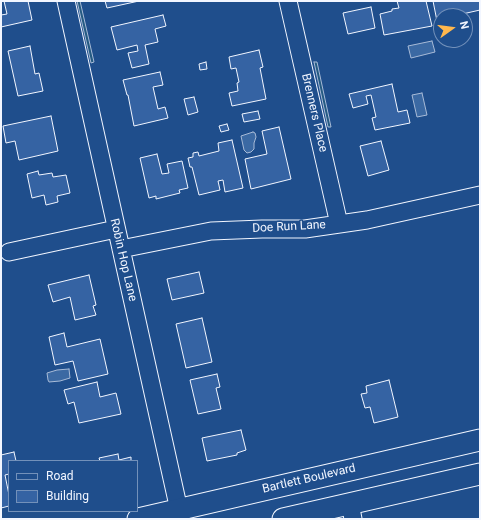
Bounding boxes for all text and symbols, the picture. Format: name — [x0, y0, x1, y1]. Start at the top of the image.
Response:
north arrow — [433, 8, 473, 48]
text: N — [457, 20, 471, 31]
street label: Brenners Place — [298, 72, 330, 154]
street label: Robin Hop Lane — [106, 217, 140, 303]
street label: Doe Run Lane — [252, 218, 326, 236]
legend — [8, 460, 138, 512]
street label: Bartlett Boulevard — [261, 461, 357, 497]
text: Road — [46, 469, 74, 483]
text: Building — [46, 489, 89, 503]

